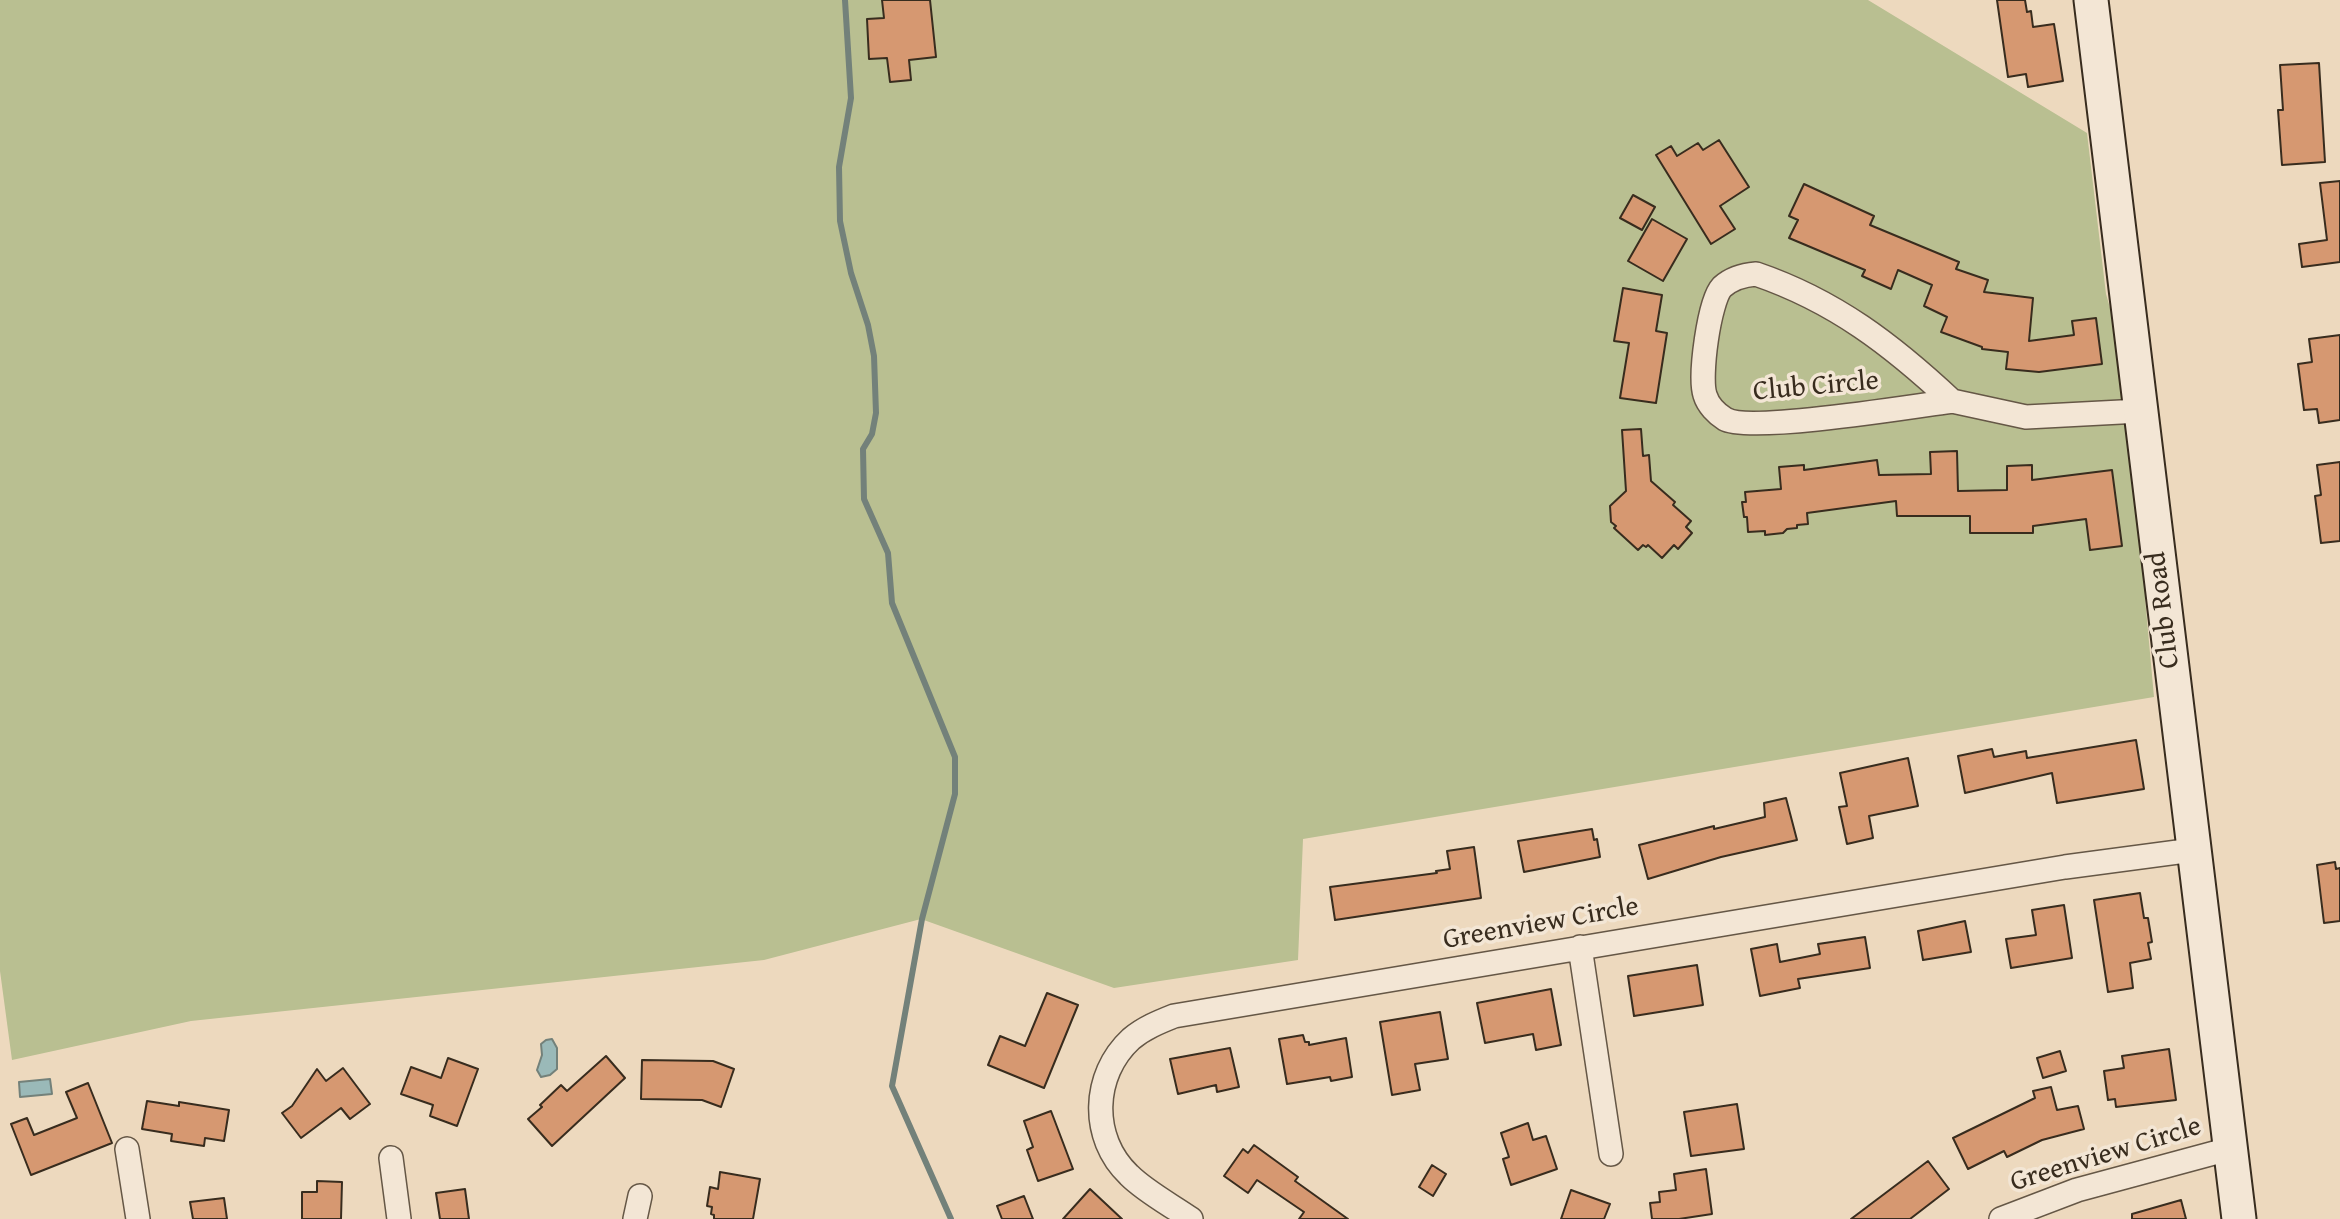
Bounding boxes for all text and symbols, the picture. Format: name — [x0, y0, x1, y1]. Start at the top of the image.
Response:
street label: Club Circle — [1752, 365, 1880, 409]
street label: Club Road — [2140, 550, 2188, 670]
street label: Greenview Circle — [1441, 890, 1641, 958]
street label: Greenview Circle — [2007, 1110, 2205, 1200]

